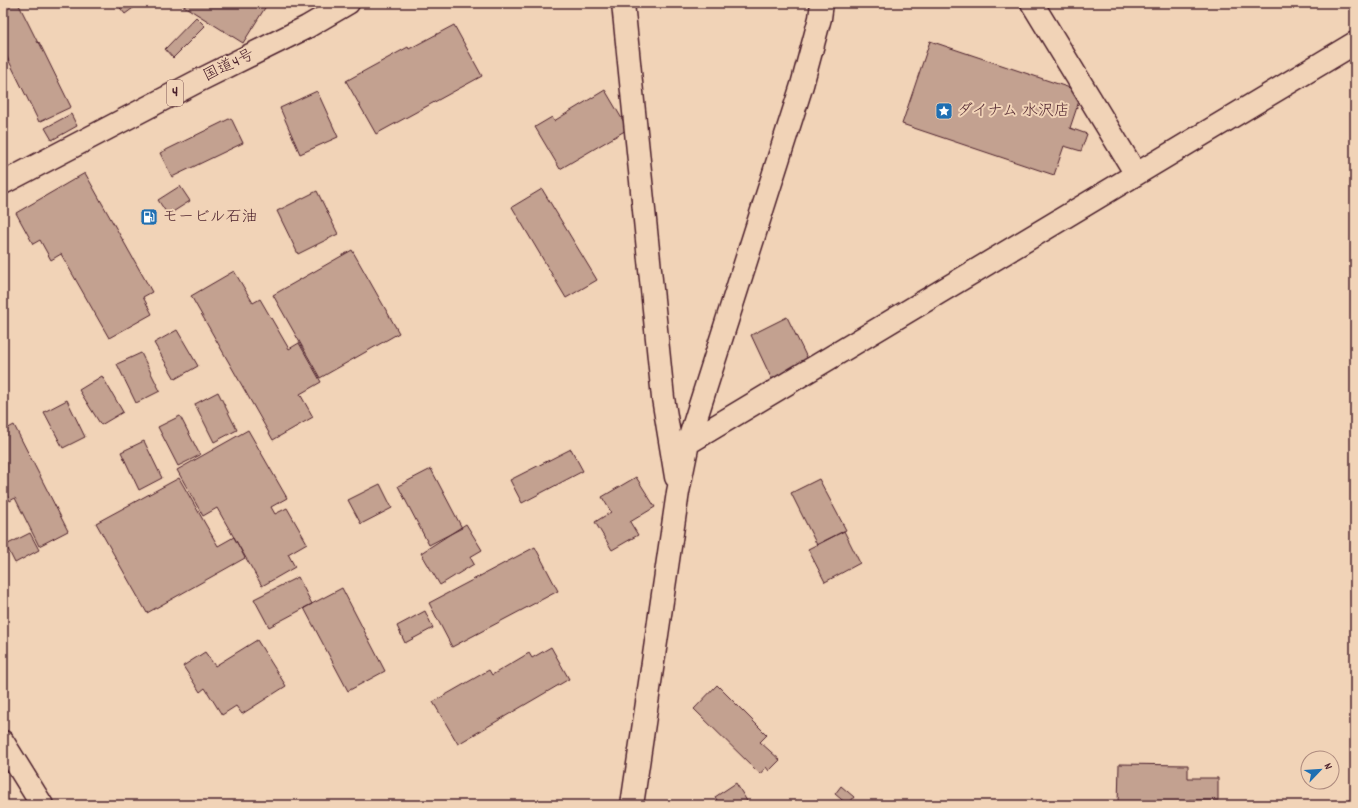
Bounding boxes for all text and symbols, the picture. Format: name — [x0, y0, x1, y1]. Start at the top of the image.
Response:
street label: 国道4号 — [199, 44, 259, 88]
road number: 4 — [167, 80, 183, 106]
place label: ダイナム 水沢店 — [957, 100, 1070, 123]
place icon: ダイナム 水沢店 — [934, 101, 954, 121]
place label: モービル石油 — [162, 206, 258, 229]
fuel station icon: モービル石油 — [139, 207, 159, 227]
north arrow — [1300, 750, 1340, 790]
text: N — [1319, 761, 1336, 773]

